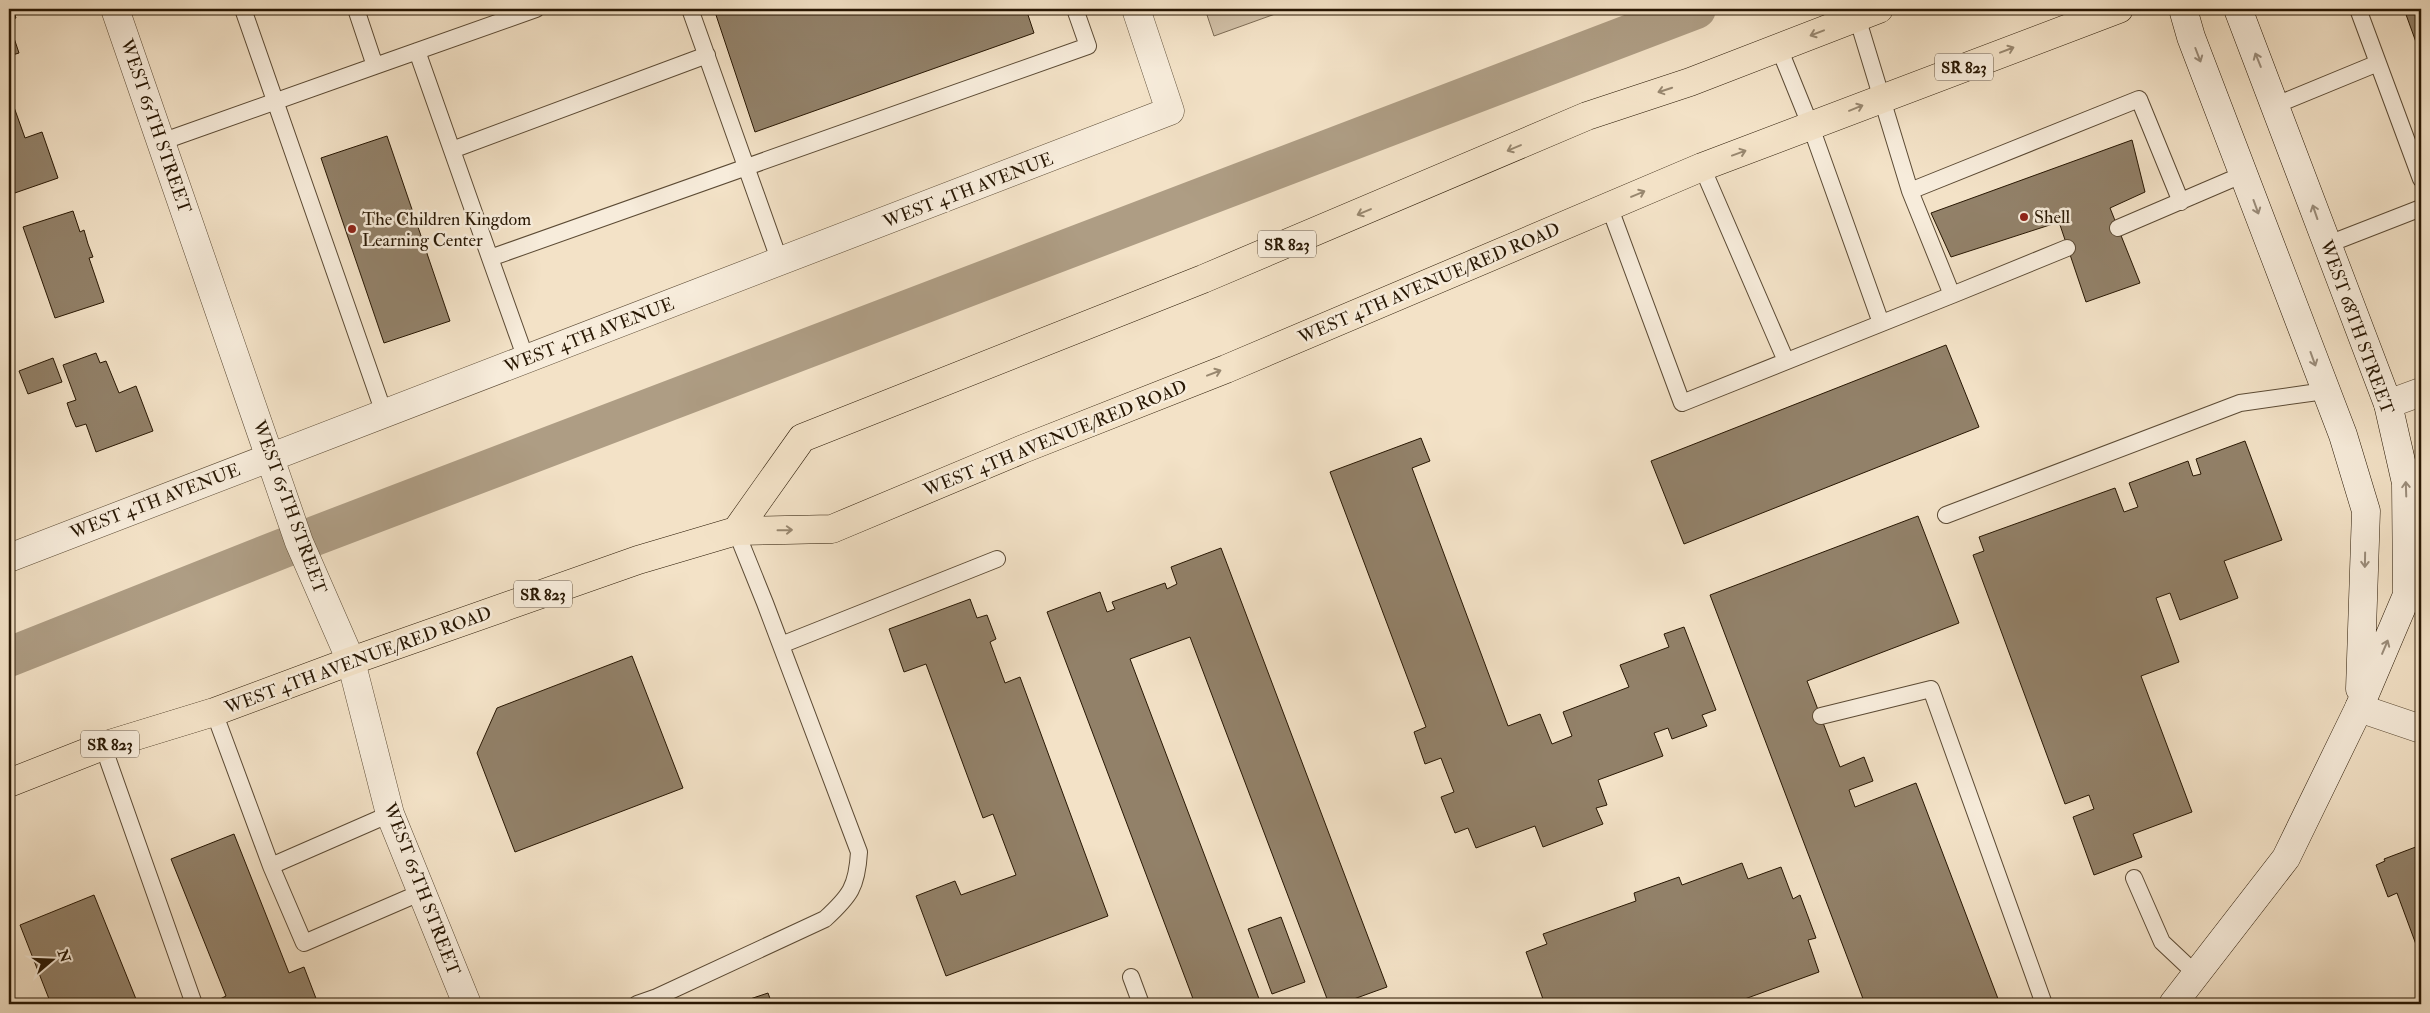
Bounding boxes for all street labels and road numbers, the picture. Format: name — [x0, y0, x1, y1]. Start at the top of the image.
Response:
street label: WEST 65TH STREET — [115, 35, 196, 217]
road number: SR 823 — [1935, 54, 1993, 80]
street label: WEST 4TH AVENUE — [879, 147, 1056, 234]
street label: WEST 4TH AVENUE/RED ROAD — [1294, 218, 1564, 350]
road number: SR 823 — [1258, 230, 1316, 258]
street label: WEST 68TH STREET — [2314, 236, 2399, 418]
street label: WEST 4TH AVENUE — [500, 292, 677, 379]
street label: WEST 4TH AVENUE/RED ROAD — [919, 375, 1190, 502]
street label: WEST 65TH STREET — [247, 416, 332, 598]
street label: WEST 4TH AVENUE — [66, 458, 243, 545]
road number: SR 823 — [514, 580, 572, 608]
street label: WEST 4TH AVENUE/RED ROAD — [221, 601, 495, 720]
road number: SR 823 — [81, 731, 139, 758]
street label: WEST 65TH STREET — [378, 799, 465, 979]

